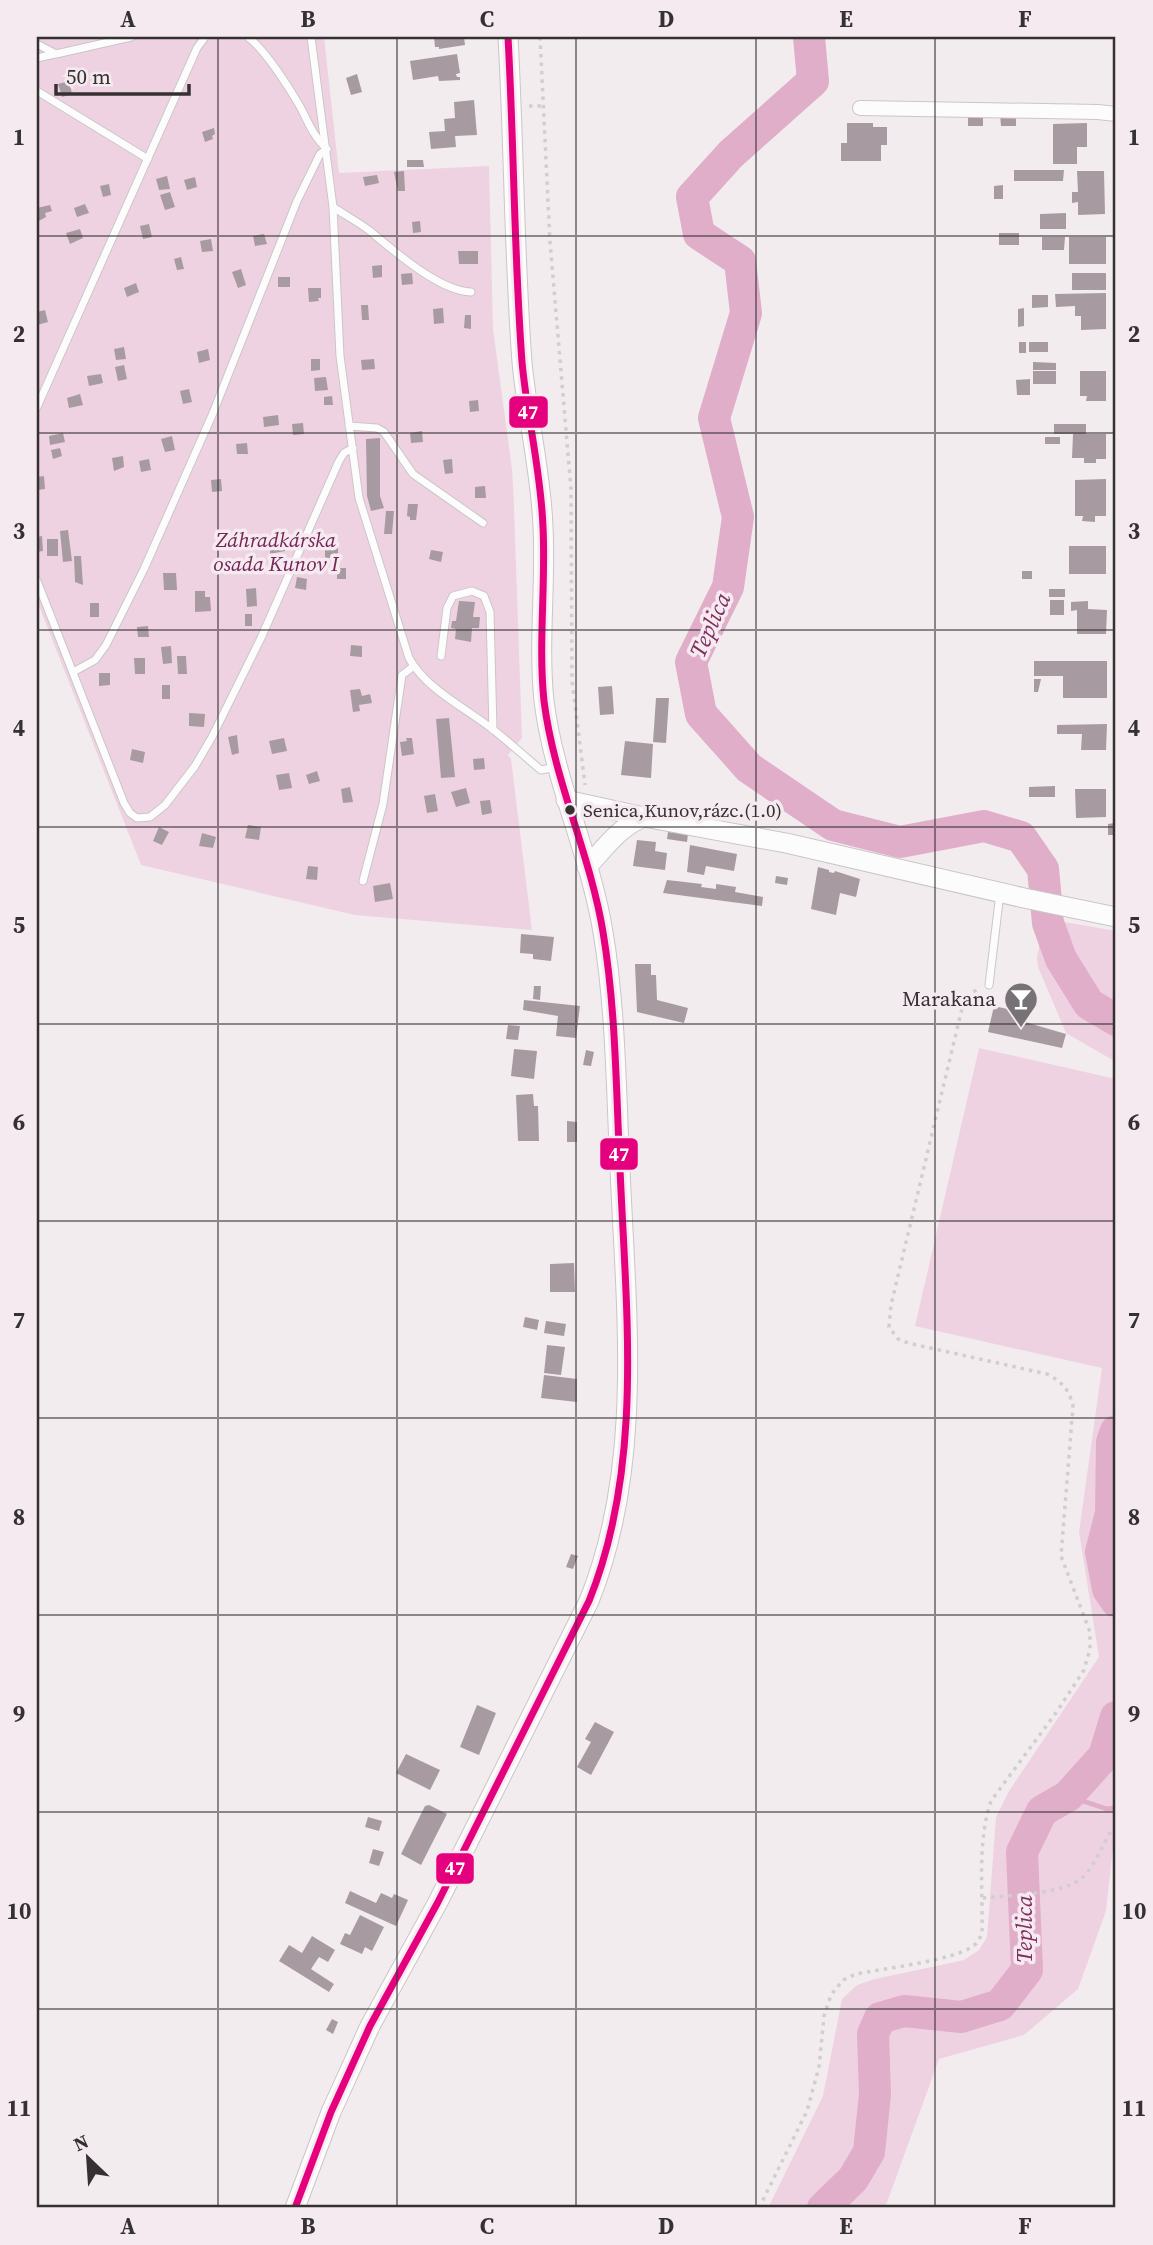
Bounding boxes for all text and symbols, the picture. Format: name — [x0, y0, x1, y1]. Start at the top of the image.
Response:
text: A — [120, 3, 136, 35]
text: B — [301, 3, 316, 35]
text: C — [480, 3, 494, 35]
text: D — [658, 3, 674, 35]
text: E — [839, 3, 853, 35]
text: F — [1018, 3, 1032, 35]
scale bar — [56, 52, 189, 96]
text: 50 m — [66, 62, 111, 91]
text: 1 — [13, 121, 25, 153]
text: 1 — [1128, 121, 1140, 153]
text: 2 — [13, 318, 25, 350]
text: 2 — [1128, 318, 1140, 350]
line badge: 47 — [508, 395, 549, 429]
text: 47 — [518, 399, 538, 425]
text: 3 — [13, 515, 25, 547]
text: 3 — [1128, 515, 1140, 547]
park label: Záhradkárska osada Kunov I — [213, 525, 339, 578]
water label: Teplica — [682, 587, 738, 663]
text: 4 — [13, 712, 25, 744]
text: 4 — [1128, 712, 1140, 744]
place label: Senica,Kunov,rázc.(1.0) — [583, 797, 782, 823]
marker: Senica,Kunov,rázc.(1.0) — [563, 803, 577, 817]
text: 5 — [13, 909, 25, 941]
text: 5 — [1128, 909, 1140, 941]
bar icon: Marakana — [1002, 980, 1040, 1029]
place label: Marakana — [902, 984, 996, 1013]
text: 6 — [13, 1106, 25, 1138]
text: 6 — [1128, 1106, 1140, 1138]
line badge: 47 — [599, 1137, 639, 1171]
text: 47 — [609, 1141, 629, 1167]
text: 7 — [13, 1304, 25, 1336]
text: 7 — [1128, 1304, 1140, 1336]
text: 8 — [13, 1501, 25, 1533]
text: 8 — [1128, 1501, 1140, 1533]
text: 9 — [13, 1698, 25, 1730]
text: 9 — [1128, 1698, 1140, 1730]
line badge: 47 — [435, 1852, 475, 1885]
text: 47 — [445, 1855, 465, 1881]
text: 10 — [7, 1895, 31, 1927]
water label: Teplica — [1008, 1895, 1040, 1963]
text: 10 — [1122, 1895, 1146, 1927]
text: 11 — [7, 2092, 31, 2124]
text: 11 — [1122, 2092, 1146, 2124]
north arrow — [52, 2122, 122, 2192]
text: N — [69, 2128, 93, 2157]
text: A — [120, 2210, 136, 2242]
text: B — [301, 2210, 316, 2242]
text: C — [480, 2210, 494, 2242]
text: D — [658, 2210, 674, 2242]
text: E — [839, 2210, 853, 2242]
text: F — [1018, 2210, 1032, 2242]

